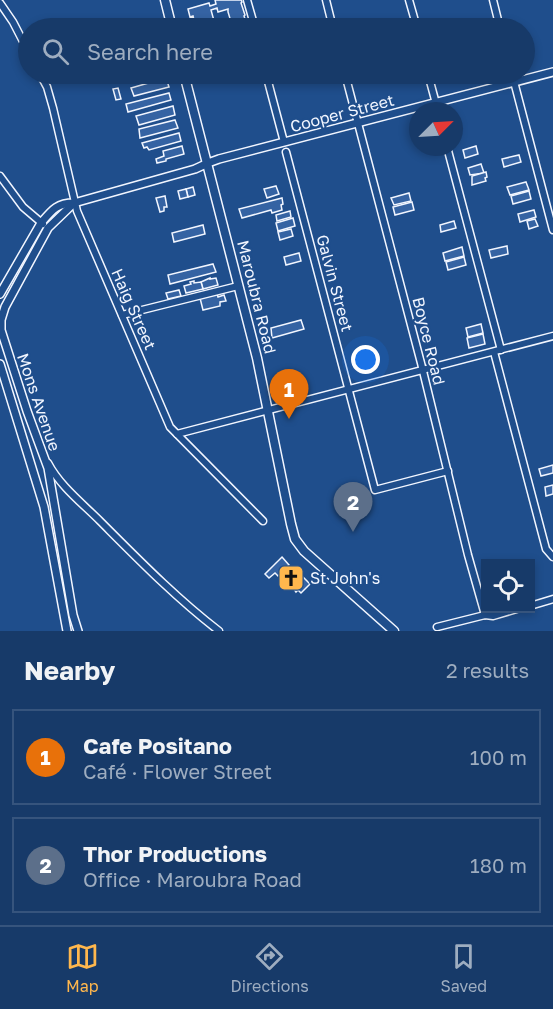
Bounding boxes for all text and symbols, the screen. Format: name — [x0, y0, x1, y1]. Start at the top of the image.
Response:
search box — [18, 18, 535, 84]
icon: search — [39, 35, 72, 68]
text: Search here — [87, 38, 213, 65]
street label: Cooper Street — [288, 90, 396, 136]
north arrow — [409, 102, 463, 156]
street label: Galvin Street — [312, 232, 358, 334]
street label: Maroubra Road — [233, 238, 281, 356]
street label: Haig Street — [107, 265, 161, 353]
street label: Boyce Road — [408, 295, 450, 387]
your location — [351, 345, 380, 374]
street label: Mons Avenue — [13, 350, 65, 454]
pin: 1 — [270, 370, 308, 419]
pin: 2 — [334, 482, 372, 532]
map controls — [481, 559, 535, 613]
button: locate — [481, 559, 535, 613]
church icon: St John's — [276, 563, 306, 593]
place label: St John's — [310, 568, 380, 588]
text: Nearby — [24, 655, 115, 686]
text: 2 results — [446, 658, 529, 682]
text: Cafe Positano — [83, 732, 232, 759]
text: 1 — [40, 745, 51, 769]
text: 100 m — [470, 745, 527, 769]
text: Café · Flower Street — [83, 759, 272, 783]
text: Thor Productions — [83, 840, 267, 867]
text: 2 — [39, 853, 52, 877]
text: 180 m — [470, 853, 527, 877]
text: Office · Maroubra Road — [83, 867, 302, 891]
tab: Map — [66, 940, 99, 996]
tab: Directions — [231, 940, 309, 996]
tab: Saved — [440, 940, 487, 996]

